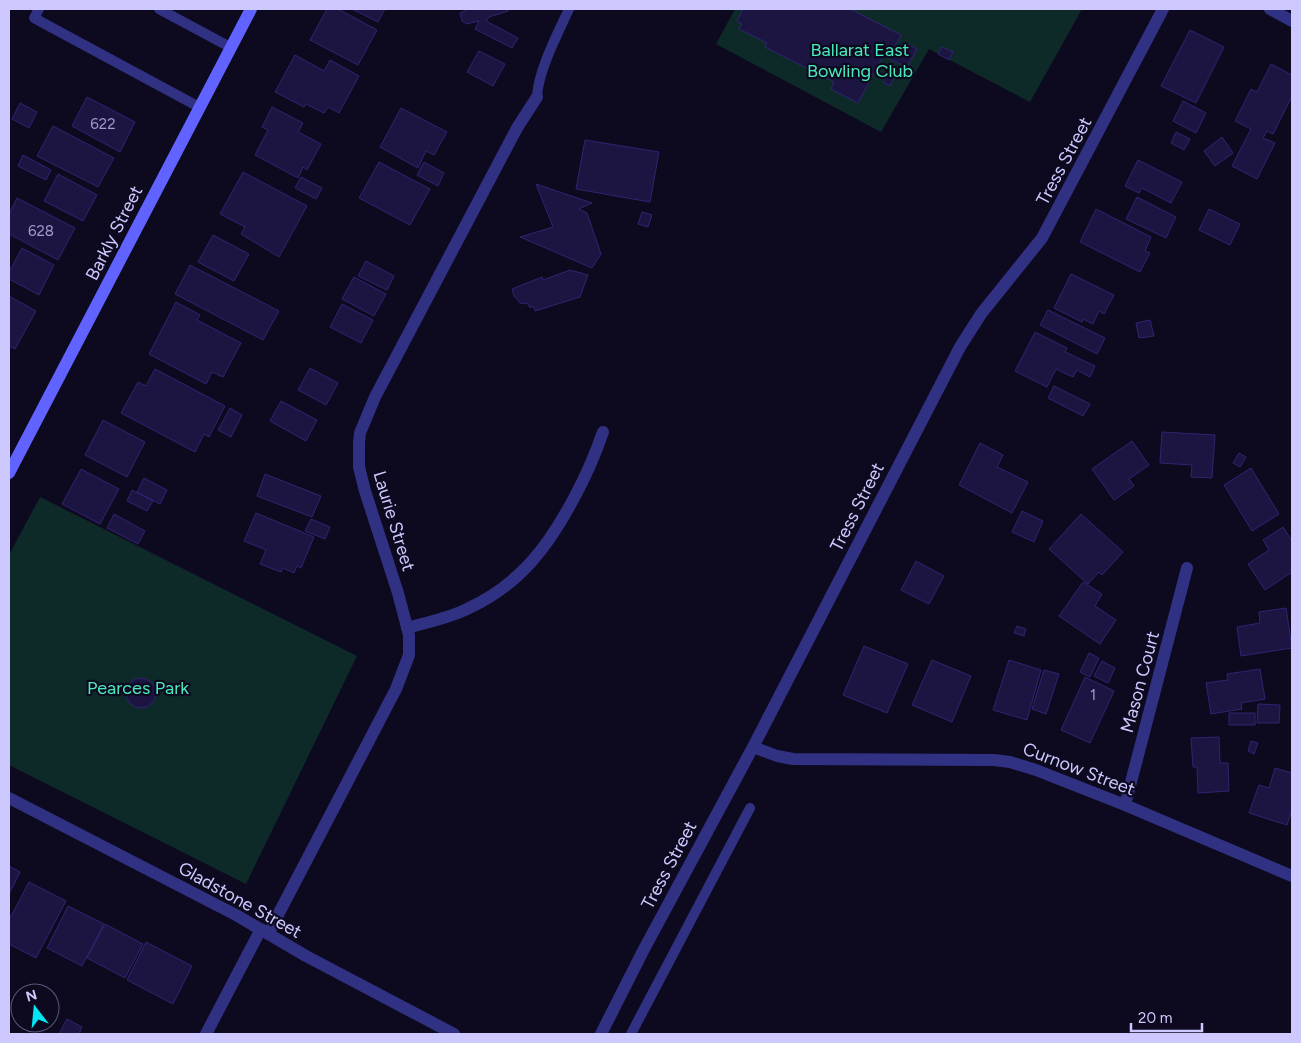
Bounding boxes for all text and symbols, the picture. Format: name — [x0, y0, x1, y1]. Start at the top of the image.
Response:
park label: Ballarat East Bowling Club — [807, 39, 913, 82]
street label: Tress Street — [1032, 113, 1096, 209]
house number: 622 — [90, 115, 116, 133]
street label: Barkly Street — [81, 182, 147, 284]
house number: 628 — [28, 222, 54, 240]
street label: Tress Street — [825, 459, 889, 555]
street label: Laurie Street — [368, 468, 420, 574]
street label: Mason Court — [1116, 629, 1164, 735]
park label: Pearces Park — [87, 677, 189, 699]
house number: 1 — [1090, 686, 1096, 704]
street label: Curnow Street — [1020, 738, 1138, 801]
street label: Tress Street — [637, 817, 701, 913]
street label: Gladstone Street — [174, 857, 306, 943]
north arrow — [10, 983, 60, 1033]
text: N — [24, 986, 39, 1006]
scale bar — [1131, 1000, 1202, 1032]
text: 20 m — [1138, 1009, 1172, 1027]

